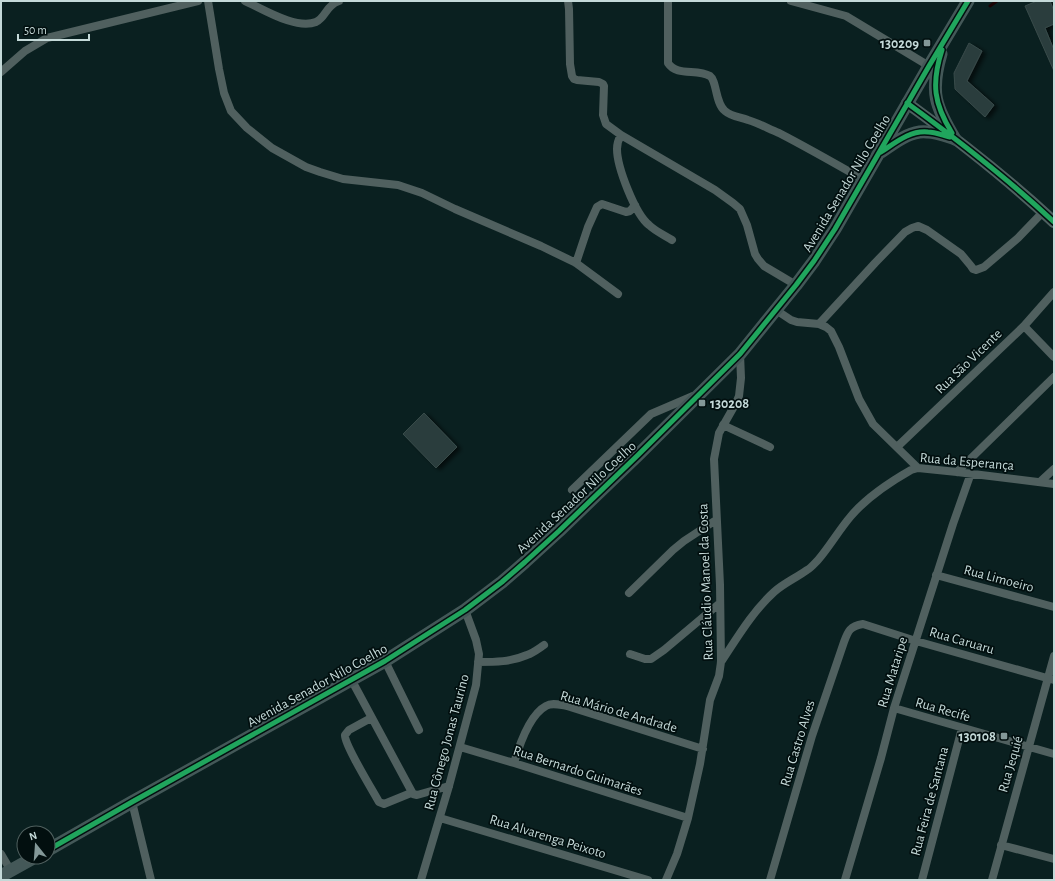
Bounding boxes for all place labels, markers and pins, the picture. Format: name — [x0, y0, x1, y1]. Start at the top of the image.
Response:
place label: 130209 — [880, 37, 919, 51]
marker: 130209 — [922, 38, 932, 48]
place label: 130208 — [710, 397, 749, 411]
marker: 130208 — [697, 398, 707, 408]
place label: 130108 — [958, 730, 996, 744]
marker: 130108 — [999, 731, 1009, 741]

